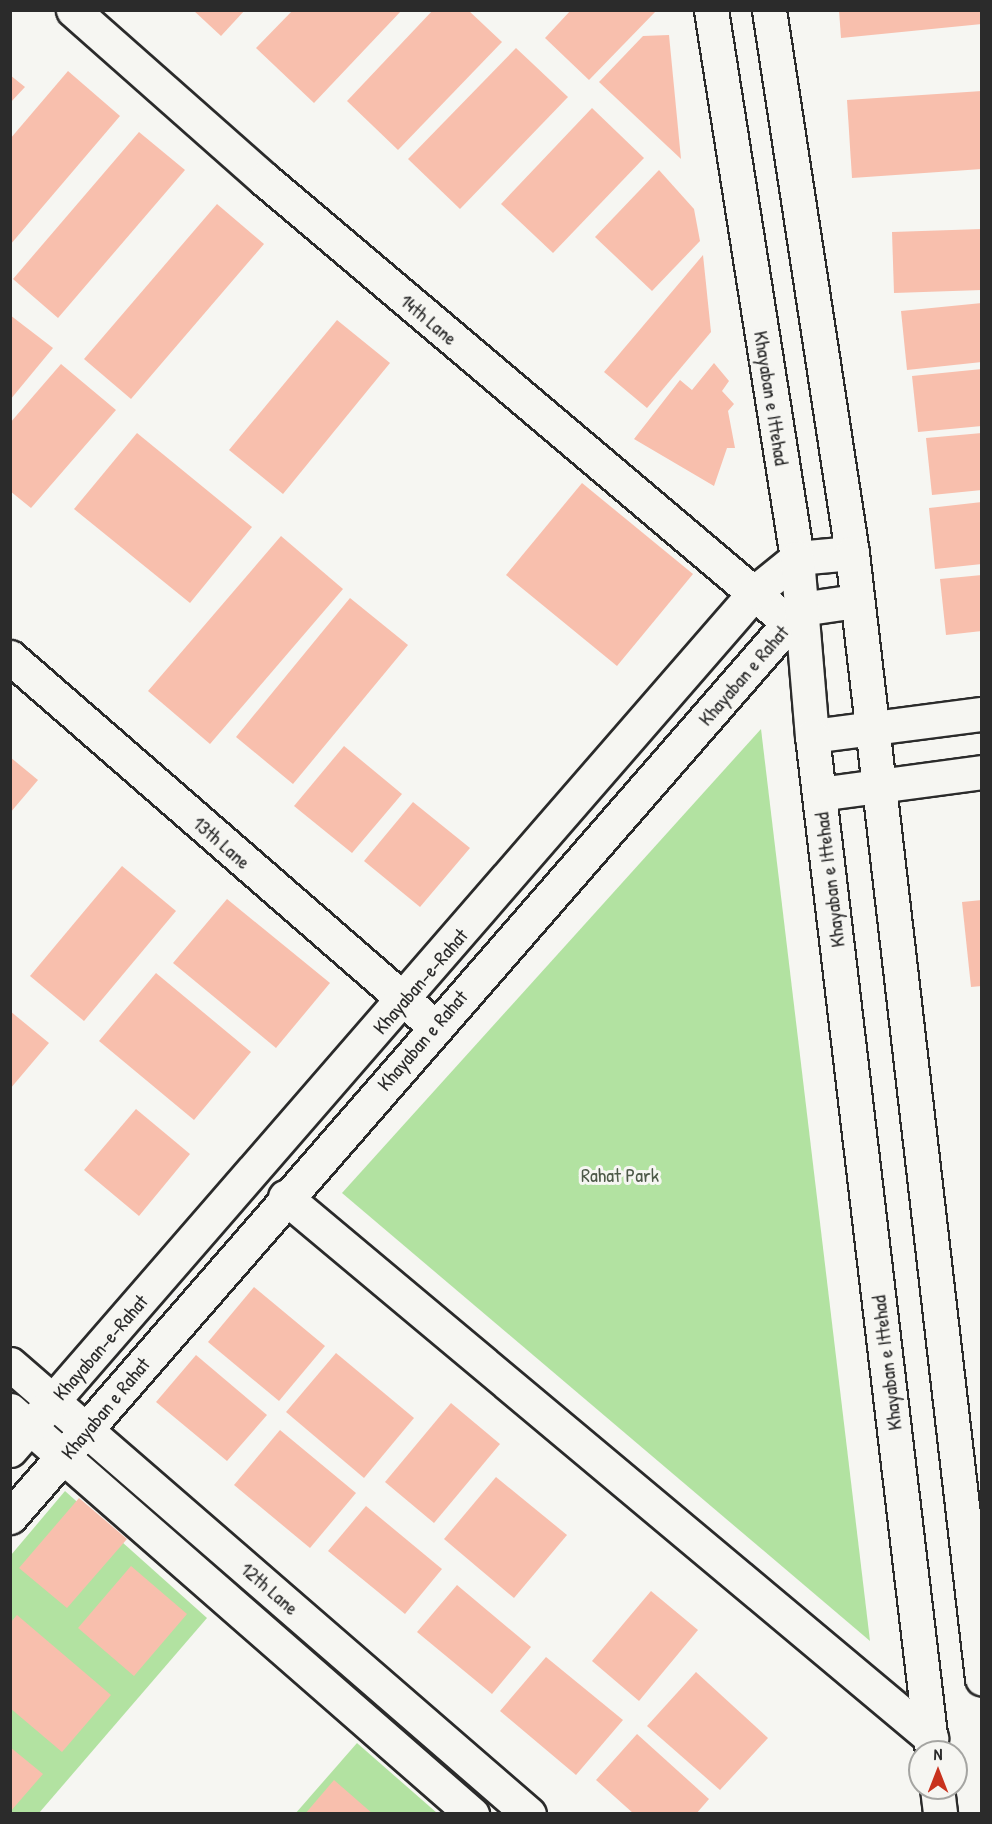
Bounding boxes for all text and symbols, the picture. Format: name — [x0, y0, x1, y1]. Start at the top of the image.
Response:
street label: 14th Lane — [396, 288, 462, 350]
street label: Khayaban e Ittehad — [750, 329, 794, 467]
street label: Khayaban e Rahat — [693, 620, 793, 730]
street label: 13th Lane — [188, 811, 256, 873]
street label: Khayaban e Ittehad — [809, 811, 849, 949]
street label: Khayaban-e-Rahat — [368, 923, 472, 1039]
street label: Khayaban e Rahat — [372, 985, 472, 1095]
park label: Rahat Park — [581, 1162, 659, 1186]
street label: Khayaban-e-Rahat — [48, 1289, 152, 1405]
street label: Khayaban e Ittehad — [866, 1294, 906, 1432]
street label: Khayaban e Rahat — [56, 1352, 154, 1464]
street label: 12th Lane — [236, 1556, 304, 1620]
north arrow — [908, 1740, 968, 1800]
text: N — [934, 1743, 942, 1765]

